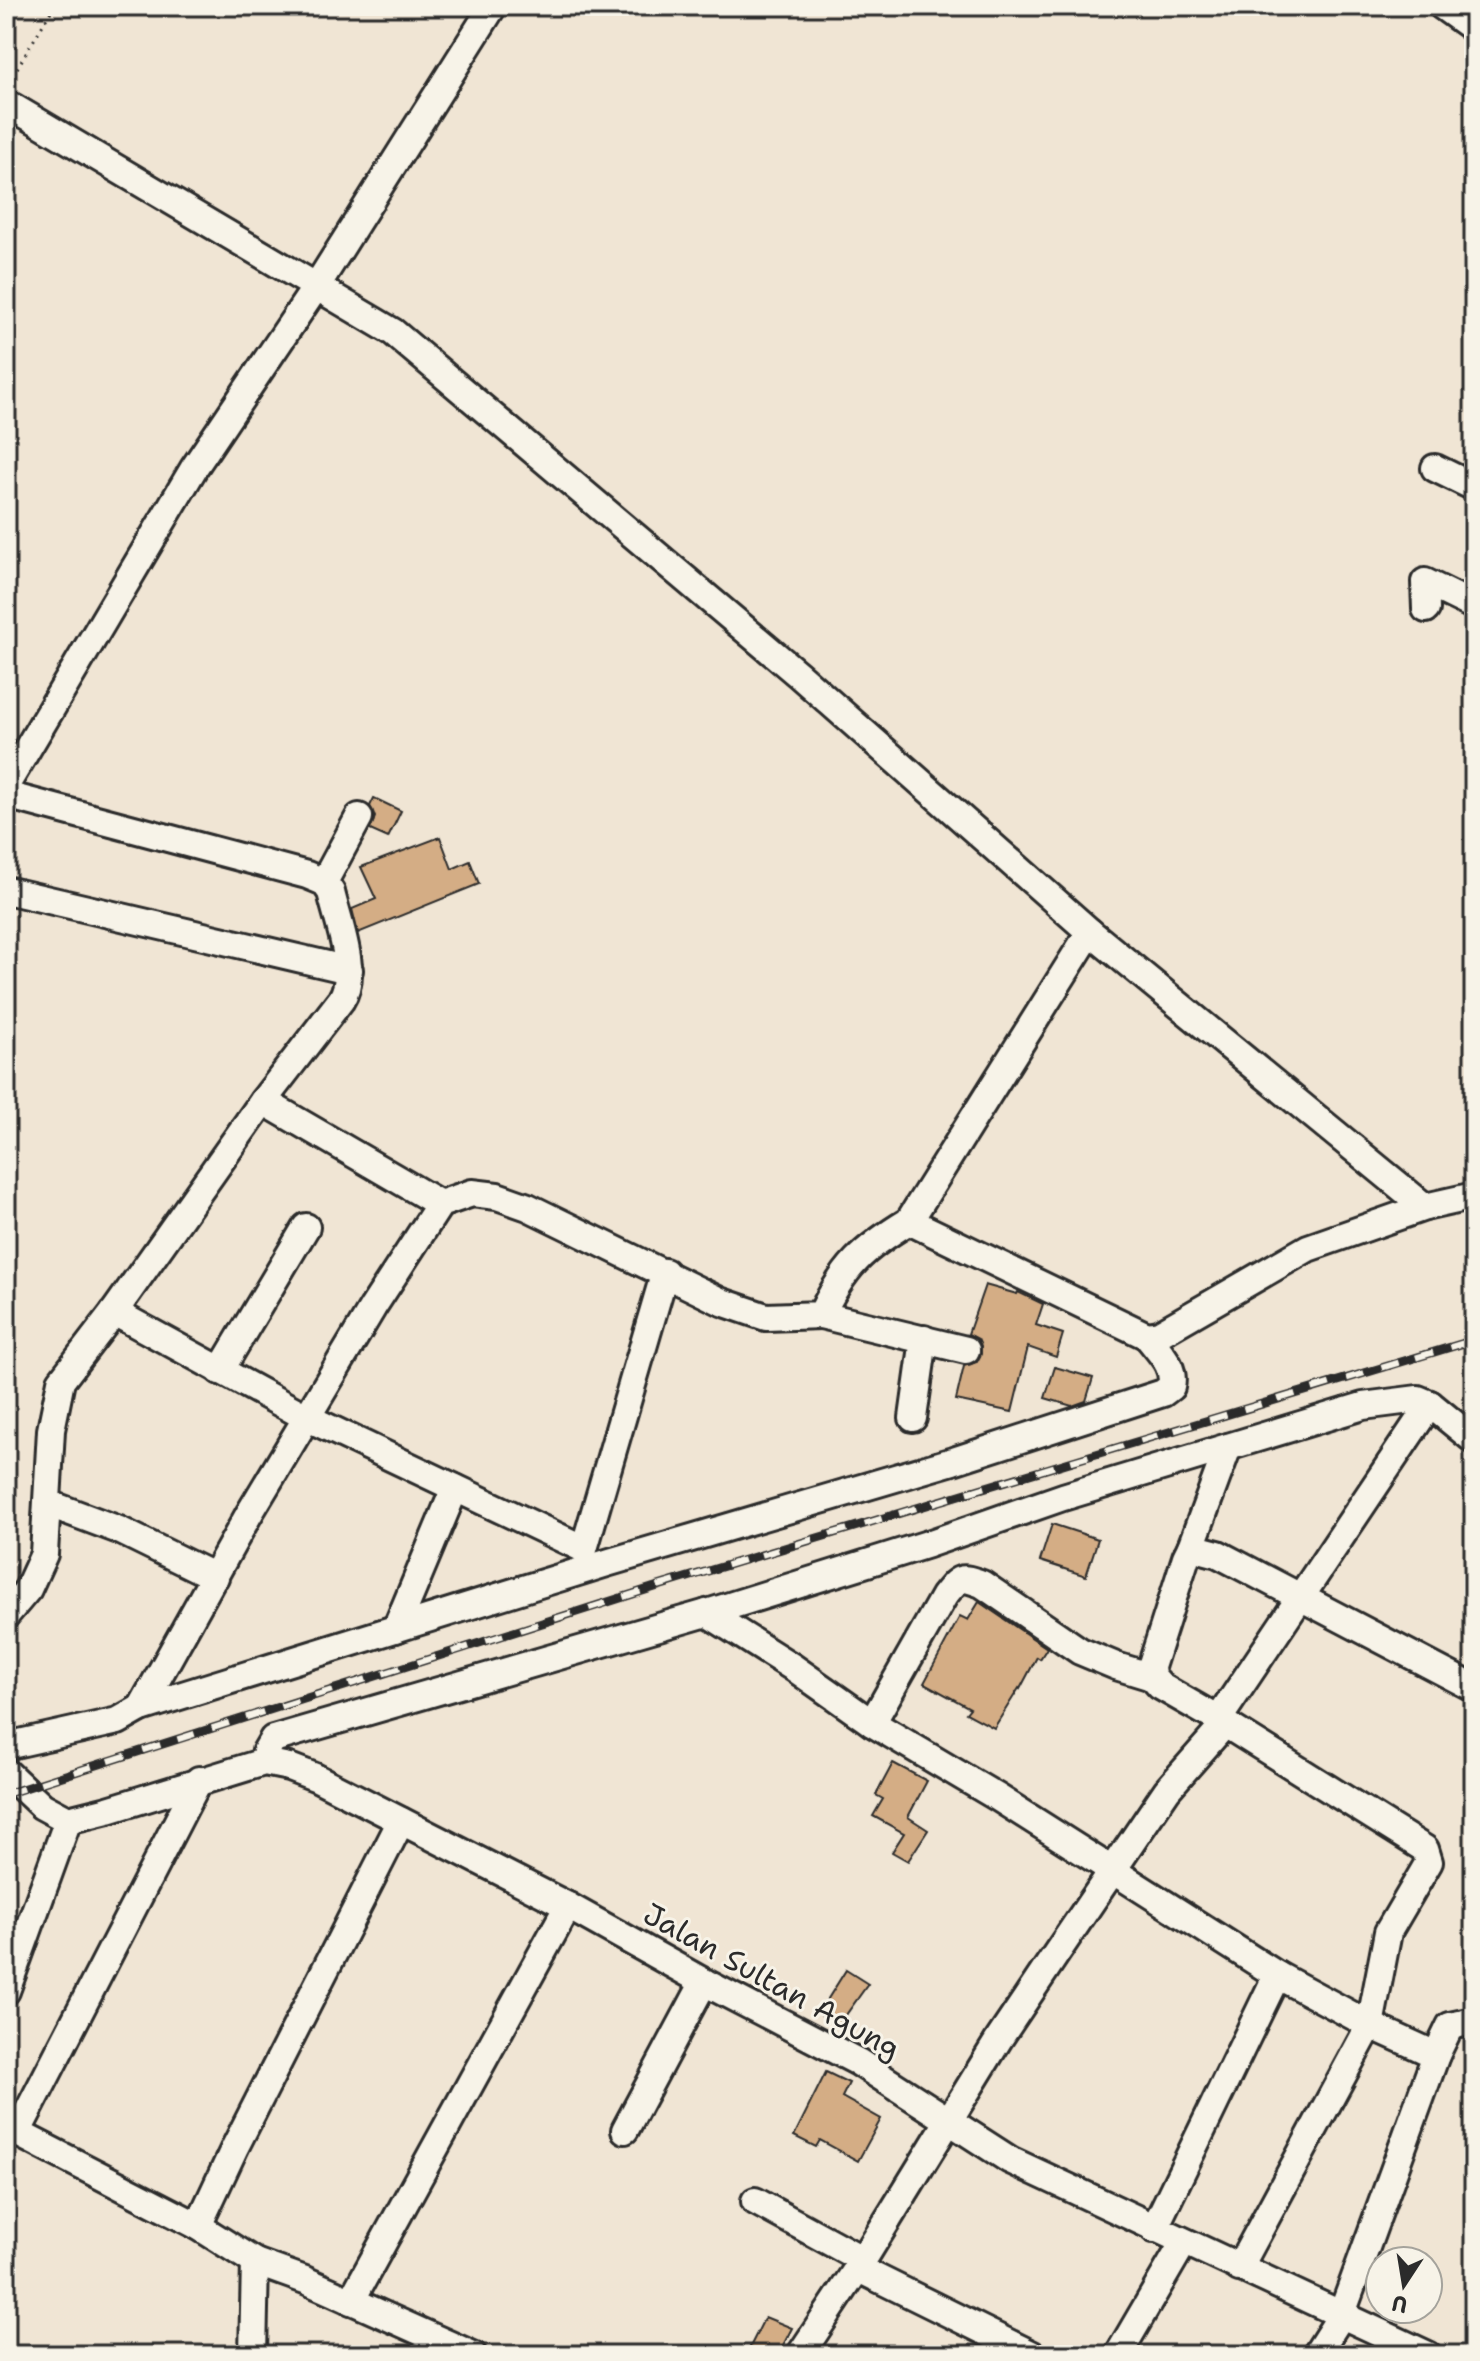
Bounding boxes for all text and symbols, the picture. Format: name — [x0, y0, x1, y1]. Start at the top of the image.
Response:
street label: Jalan Sultan Agung — [636, 1893, 908, 2069]
north arrow — [1364, 2245, 1444, 2325]
text: U — [1390, 2288, 1410, 2320]

